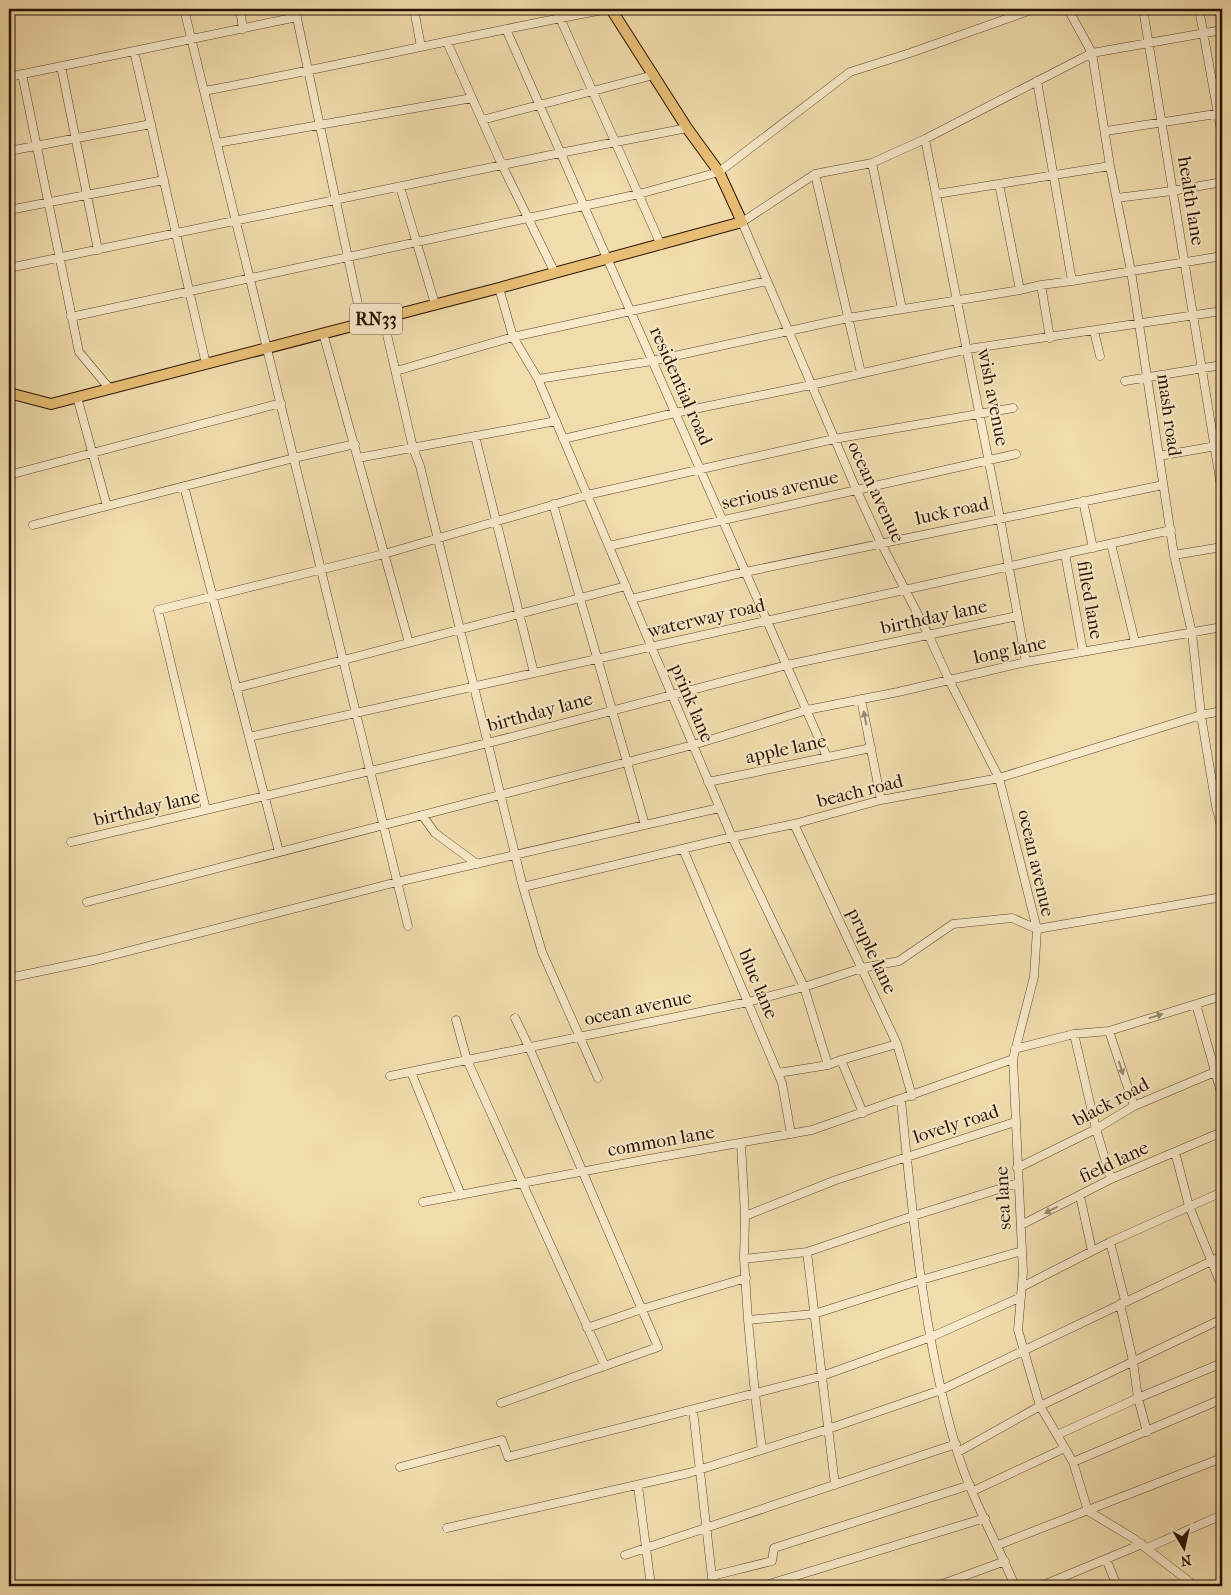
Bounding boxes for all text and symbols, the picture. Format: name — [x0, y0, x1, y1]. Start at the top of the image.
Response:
street label: health lane — [1173, 155, 1209, 247]
road number: RN33 — [350, 304, 402, 334]
street label: residential road — [645, 323, 717, 449]
street label: wish avenue — [973, 345, 1013, 448]
street label: mash road — [1152, 372, 1186, 458]
street label: ocean avenue — [843, 438, 909, 546]
street label: serious avenue — [719, 466, 841, 514]
street label: luck road — [912, 492, 991, 530]
street label: filled lane — [1072, 559, 1108, 641]
street label: waterway road — [644, 594, 768, 642]
street label: birthday lane — [878, 595, 989, 639]
street label: long lane — [970, 632, 1049, 669]
street label: prink lane — [665, 660, 718, 746]
street label: birthday lane — [484, 687, 595, 737]
one-way arrow — [861, 710, 869, 725]
street label: apple lane — [744, 730, 828, 768]
street label: beach road — [814, 770, 906, 813]
street label: birthday lane — [91, 785, 202, 831]
street label: ocean avenue — [1013, 807, 1059, 919]
street label: pruple lane — [842, 904, 901, 997]
street label: blue lane — [733, 945, 782, 1022]
street label: ocean avenue — [582, 986, 694, 1030]
one-way arrow — [1148, 1012, 1163, 1020]
one-way arrow — [1118, 1061, 1126, 1076]
street label: black road — [1068, 1073, 1153, 1132]
street label: lovely road — [909, 1100, 1002, 1148]
street label: common lane — [606, 1121, 716, 1161]
street label: field lane — [1076, 1136, 1152, 1188]
street label: sea lane — [990, 1166, 1016, 1230]
one-way arrow — [1044, 1206, 1058, 1214]
north arrow — [1158, 1522, 1208, 1572]
text: N — [1179, 1551, 1193, 1570]

